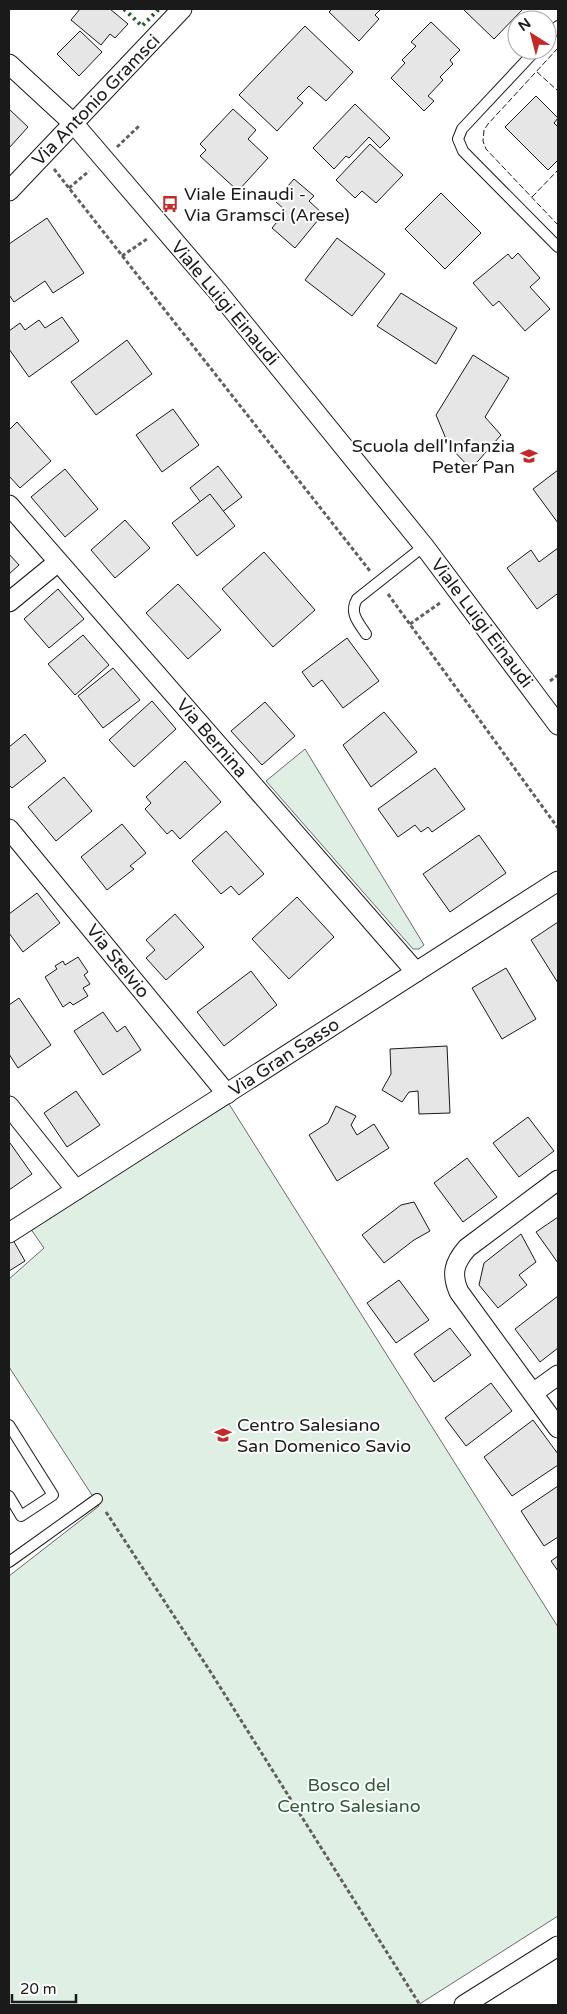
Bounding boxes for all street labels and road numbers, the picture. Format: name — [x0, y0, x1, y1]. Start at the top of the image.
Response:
street label: Via Antonio Gramsci — [28, 30, 164, 170]
street label: Viale Luigi Einaudi — [166, 236, 284, 370]
street label: Viale Luigi Einaudi — [426, 554, 538, 692]
street label: Via Bernina — [172, 694, 252, 782]
street label: Via Stelvio — [82, 920, 154, 1002]
street label: Via Gran Sasso — [225, 1013, 343, 1101]

